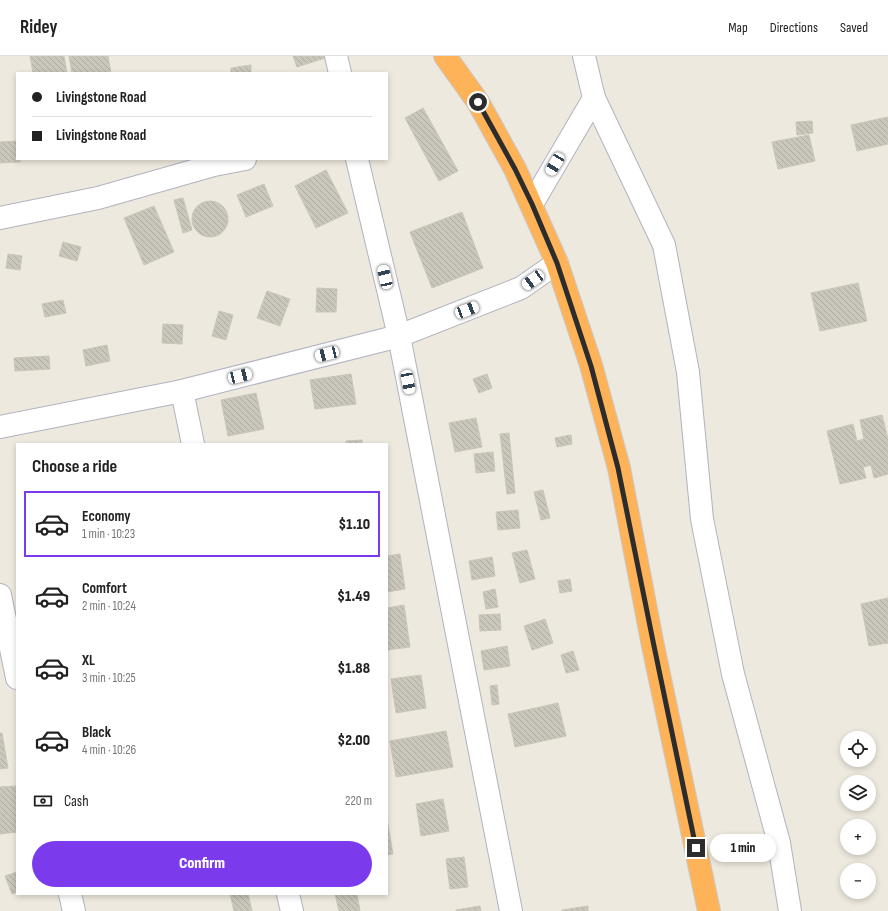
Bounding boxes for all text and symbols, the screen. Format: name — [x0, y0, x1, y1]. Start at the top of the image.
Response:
text: Ridey — [20, 16, 57, 39]
text: Map — [728, 19, 748, 36]
text: Directions — [770, 19, 818, 36]
text: Saved — [840, 19, 868, 36]
text: Livingstone Road — [56, 88, 146, 107]
route start — [469, 93, 487, 111]
text: Livingstone Road — [56, 126, 146, 145]
car — [544, 151, 566, 177]
car — [376, 264, 394, 290]
car — [520, 268, 546, 292]
car — [454, 300, 480, 320]
car — [314, 345, 340, 363]
car — [227, 367, 253, 385]
car — [400, 369, 416, 395]
text: Choose a ride — [32, 456, 117, 477]
icon: car — [34, 506, 70, 542]
text: Economy — [82, 507, 131, 526]
text: $1.10 — [338, 515, 370, 534]
text: 1 min · 10:23 — [82, 526, 135, 542]
icon: car — [34, 578, 70, 614]
text: Comfort — [82, 579, 127, 598]
text: $1.49 — [337, 587, 370, 606]
text: 2 min · 10:24 — [82, 598, 136, 614]
icon: car — [34, 650, 70, 686]
text: XL — [82, 651, 95, 670]
text: $1.88 — [337, 659, 370, 678]
text: 3 min · 10:25 — [82, 670, 136, 686]
icon: car — [34, 722, 70, 758]
text: Black — [82, 723, 111, 742]
text: $2.00 — [337, 731, 370, 750]
map controls — [840, 731, 876, 899]
button: locate — [840, 731, 876, 767]
text: 4 min · 10:26 — [82, 742, 136, 758]
button: layers — [840, 775, 876, 811]
icon: cash — [32, 790, 54, 812]
text: Cash — [64, 792, 89, 811]
text: 220 m — [345, 793, 372, 809]
button: + — [840, 819, 876, 855]
callout: 1 min — [710, 834, 776, 862]
route end — [687, 839, 705, 857]
text: 1 min — [731, 840, 755, 856]
button: Confirm — [32, 841, 372, 887]
button: − — [840, 863, 876, 899]

